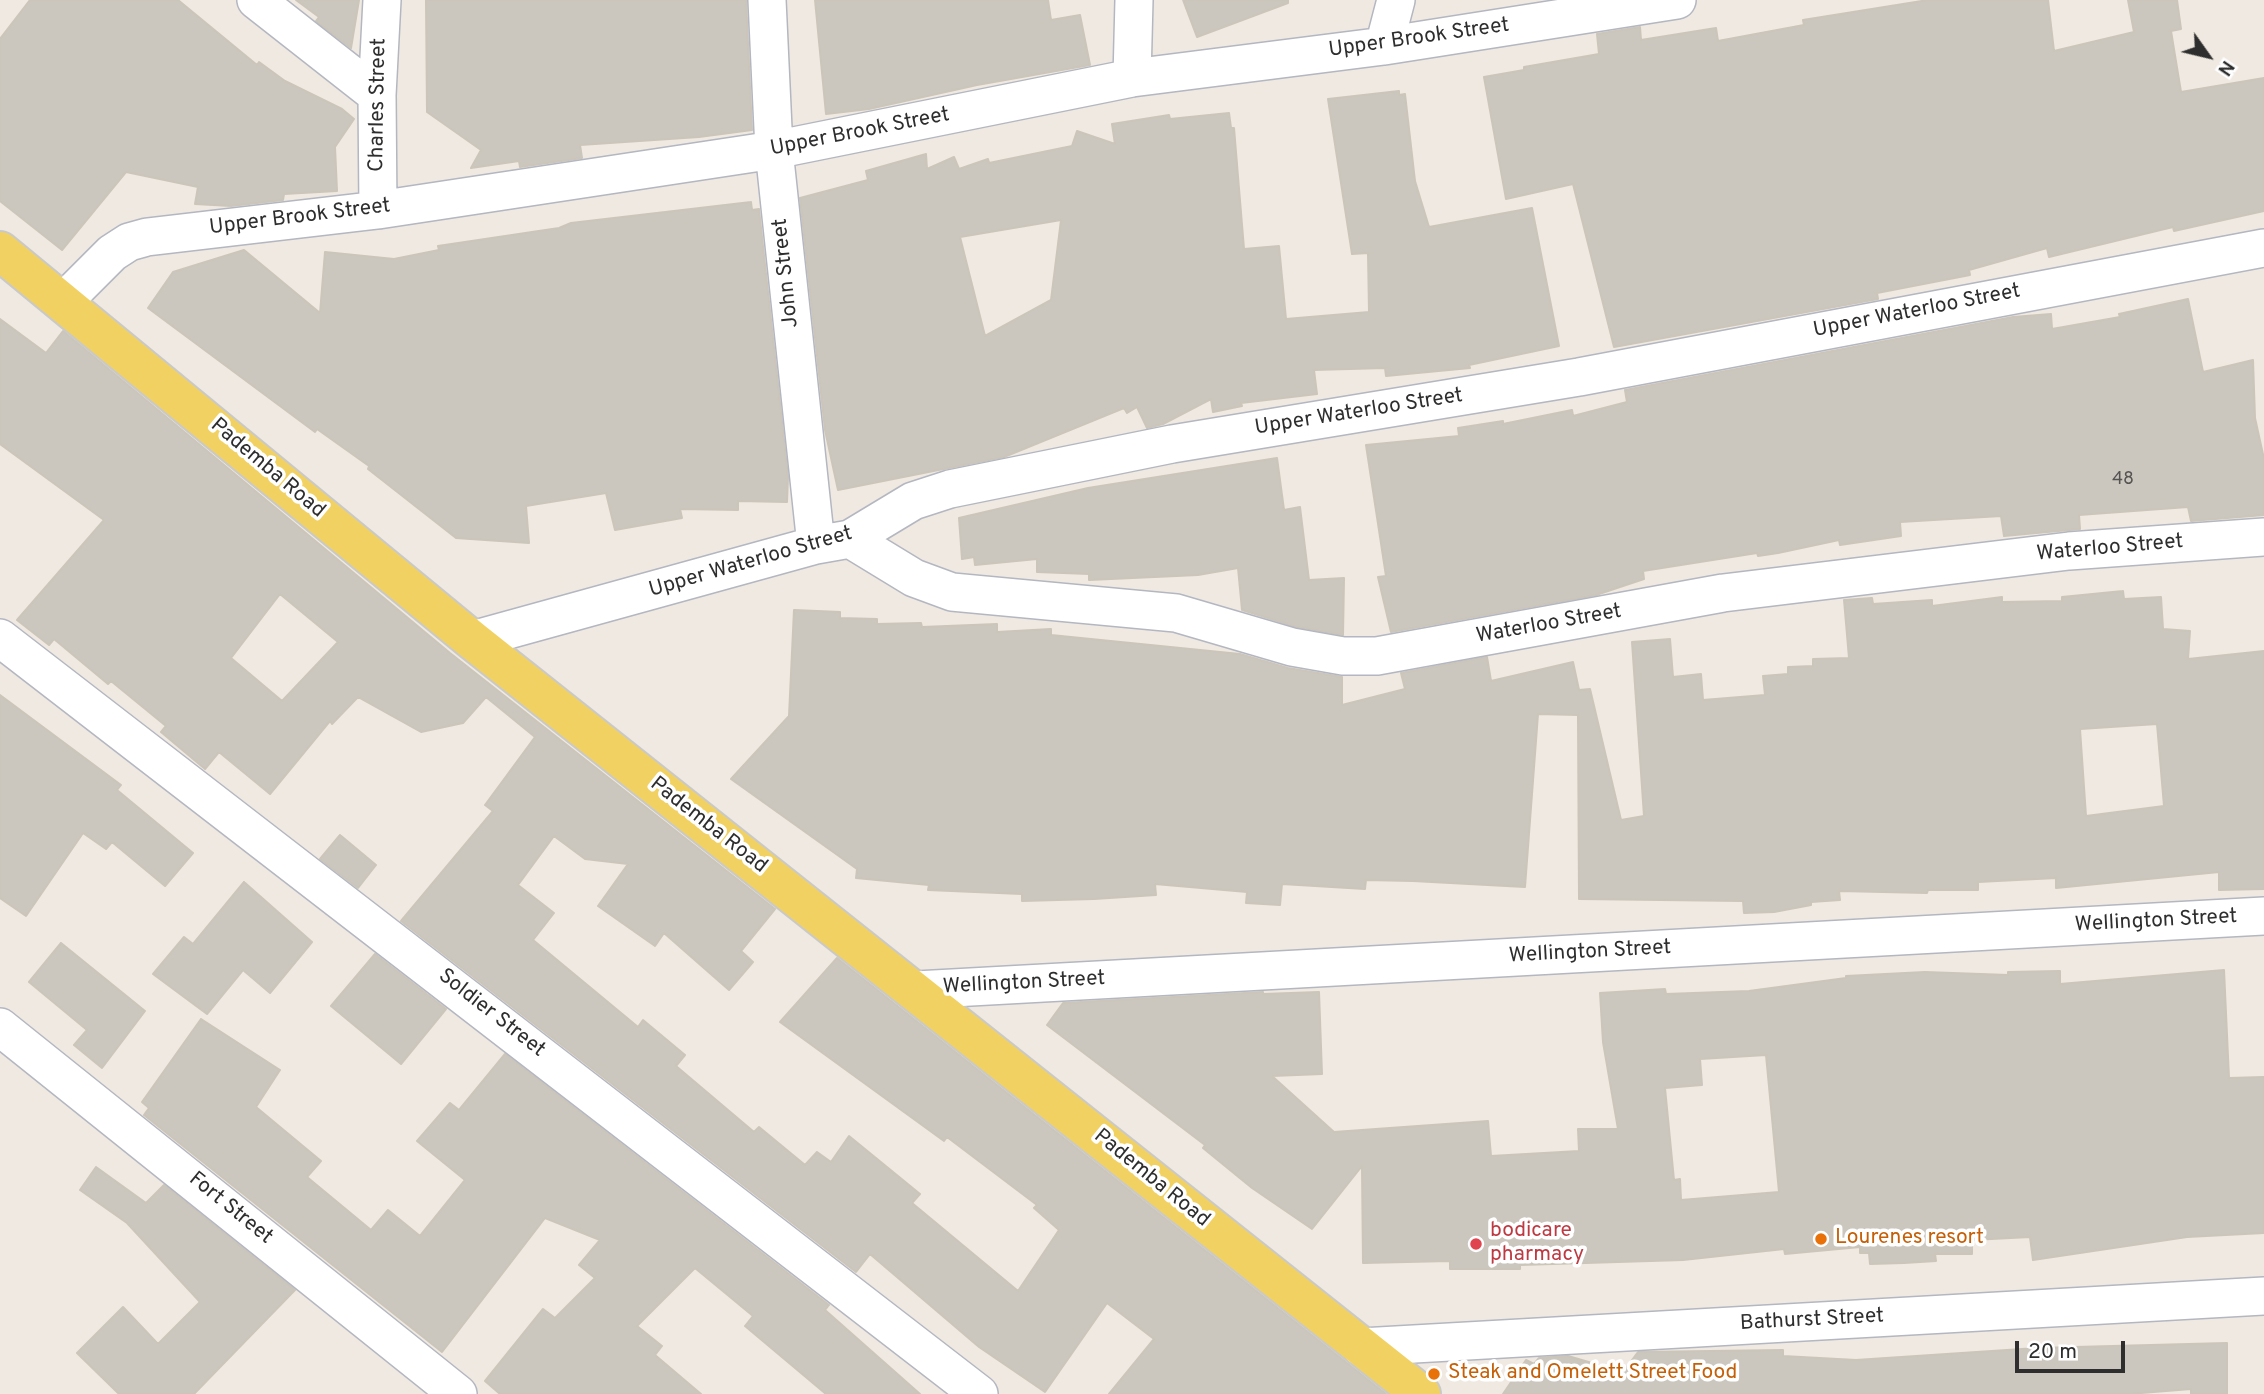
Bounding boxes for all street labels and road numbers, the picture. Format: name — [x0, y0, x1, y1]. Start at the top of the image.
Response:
street label: Upper Brook Street — [1327, 14, 1511, 64]
street label: Charles Street — [365, 38, 393, 172]
street label: Upper Brook Street — [768, 103, 952, 163]
street label: Upper Brook Street — [208, 194, 392, 242]
street label: John Street — [769, 217, 805, 329]
street label: Upper Waterloo Street — [1811, 280, 2023, 344]
street label: Upper Waterloo Street — [1253, 384, 1465, 442]
street label: Pademba Road — [205, 414, 329, 524]
street label: Upper Waterloo Street — [646, 522, 856, 604]
street label: Waterloo Street — [2036, 530, 2184, 568]
street label: Waterloo Street — [1474, 600, 1624, 650]
street label: Pademba Road — [644, 772, 772, 880]
street label: Wellington Street — [2074, 905, 2238, 939]
street label: Wellington Street — [1508, 936, 1672, 970]
street label: Soldier Street — [432, 964, 550, 1064]
street label: Wellington Street — [942, 967, 1106, 1001]
street label: Pademba Road — [1088, 1125, 1214, 1233]
street label: Fort Street — [183, 1167, 277, 1251]
street label: Bathurst Street — [1739, 1305, 1885, 1337]

